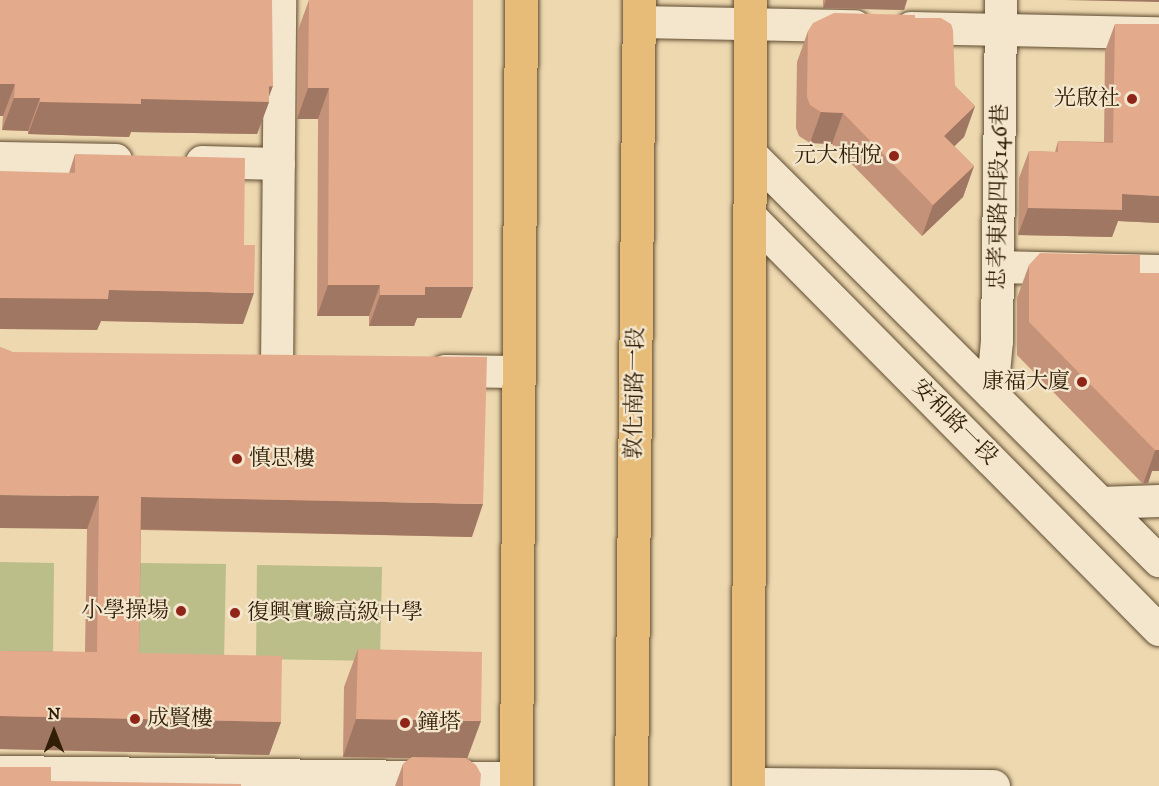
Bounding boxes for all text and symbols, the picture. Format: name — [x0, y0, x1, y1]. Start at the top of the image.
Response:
place label: 光啟社 — [1054, 86, 1120, 112]
marker: 光啟社 — [1125, 92, 1139, 106]
street label: 忠孝東路四段146巷 — [984, 104, 1014, 290]
place label: 元大柏悅 — [794, 143, 882, 169]
marker: 元大柏悅 — [887, 149, 901, 163]
street label: 敦化南路一段 — [621, 327, 649, 459]
place label: 康福大廈 — [982, 369, 1070, 395]
street label: 安和路一段 — [907, 374, 1003, 470]
marker: 康福大廈 — [1075, 375, 1089, 389]
place label: 慎思樓 — [249, 446, 315, 472]
marker: 慎思樓 — [230, 452, 244, 466]
place label: 小學操場 — [81, 598, 169, 624]
place label: 復興實驗高級中學 — [247, 600, 423, 626]
marker: 小學操場 — [174, 604, 188, 618]
marker: 復興實驗高級中學 — [228, 606, 242, 620]
north arrow — [24, 702, 84, 762]
text: N — [47, 704, 61, 724]
place label: 成賢樓 — [147, 706, 213, 732]
place label: 鐘塔 — [417, 710, 461, 736]
marker: 成賢樓 — [128, 712, 142, 726]
marker: 鐘塔 — [398, 716, 412, 730]

